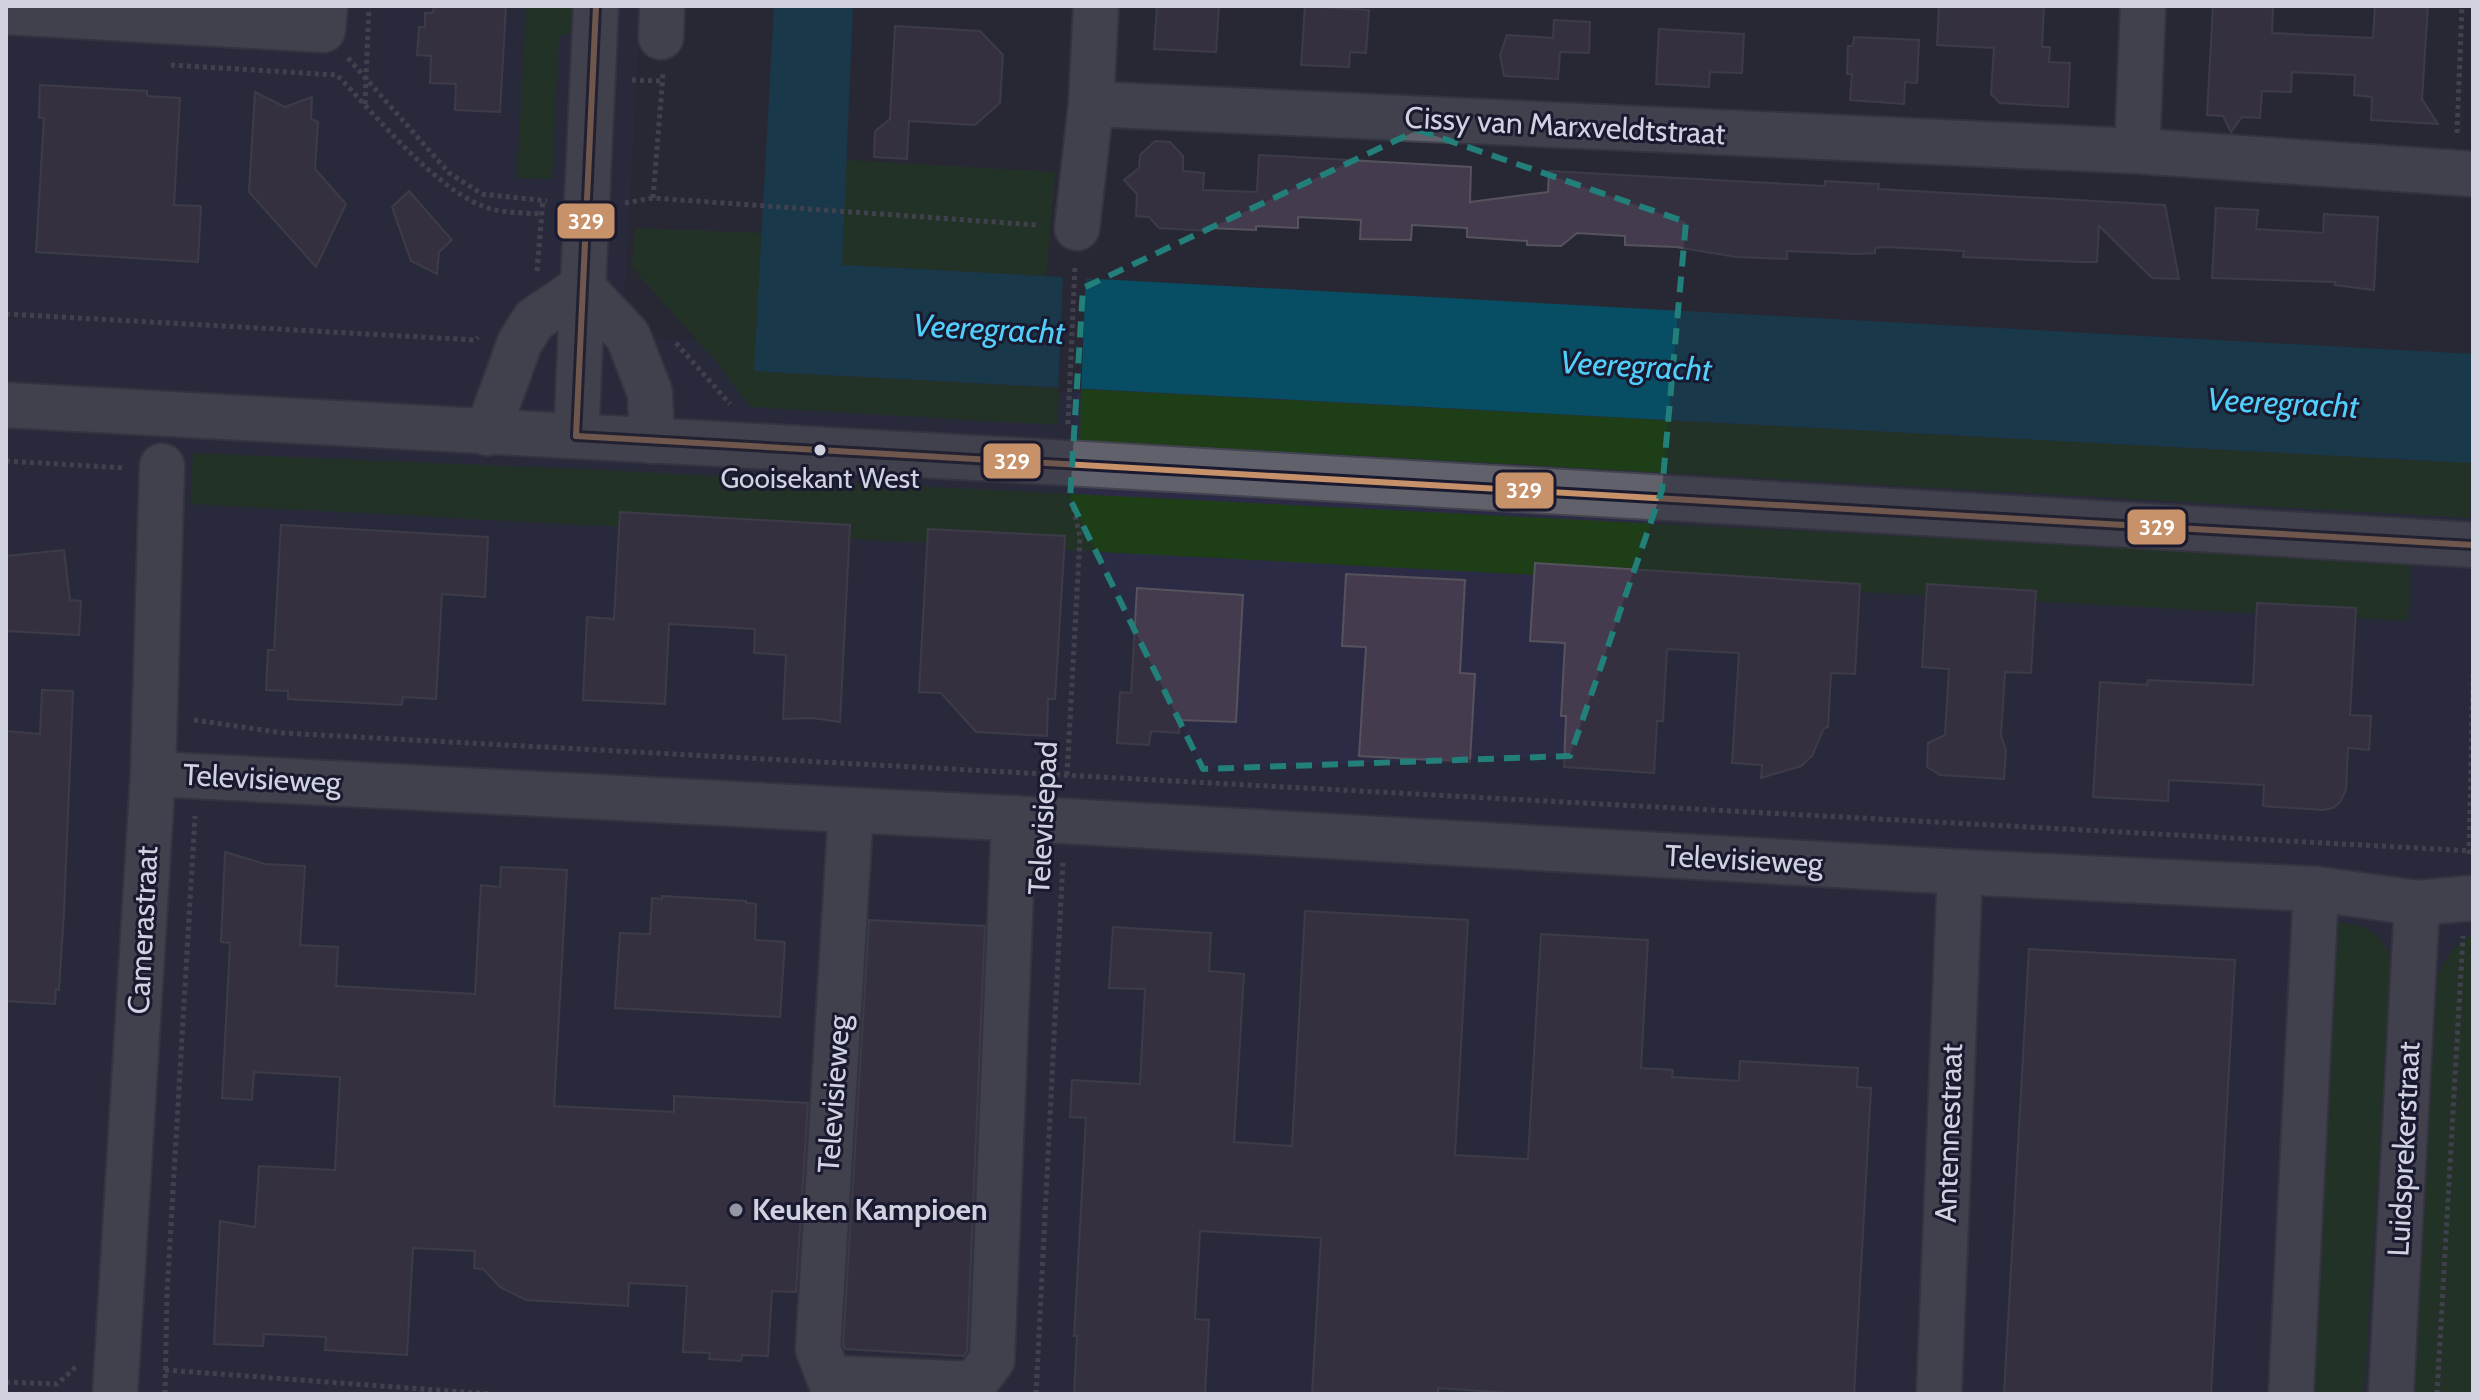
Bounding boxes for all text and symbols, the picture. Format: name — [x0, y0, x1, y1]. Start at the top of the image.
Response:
street label: Cissy van Marxveldtstraat — [1404, 99, 1726, 152]
line badge: 329 — [556, 202, 616, 240]
text: 329 — [568, 208, 604, 235]
water label: Veeregracht — [912, 305, 1067, 352]
water label: Veeregracht — [1559, 342, 1714, 389]
water label: Veeregracht — [2206, 379, 2361, 426]
marker: Gooisekant West — [812, 442, 828, 458]
line badge: 329 — [982, 442, 1042, 480]
text: 329 — [994, 448, 1030, 475]
place label: Gooisekant West — [720, 461, 920, 495]
line badge: 329 — [1494, 471, 1555, 510]
text: 329 — [1506, 477, 1542, 504]
line badge: 329 — [2126, 508, 2187, 546]
text: 329 — [2139, 514, 2175, 541]
street label: Televisiepad — [1020, 740, 1065, 896]
street label: Televisieweg — [182, 756, 343, 801]
street label: Televisieweg — [1664, 837, 1825, 882]
street label: Camerastraat — [120, 845, 165, 1015]
street label: Televisieweg — [810, 1013, 858, 1174]
street label: Luidsprekerstraat — [2379, 1041, 2428, 1257]
street label: Antennestraat — [1927, 1043, 1970, 1223]
place label: Keuken Kampioen — [752, 1191, 988, 1228]
marker: Keuken Kampioen — [727, 1201, 745, 1219]

